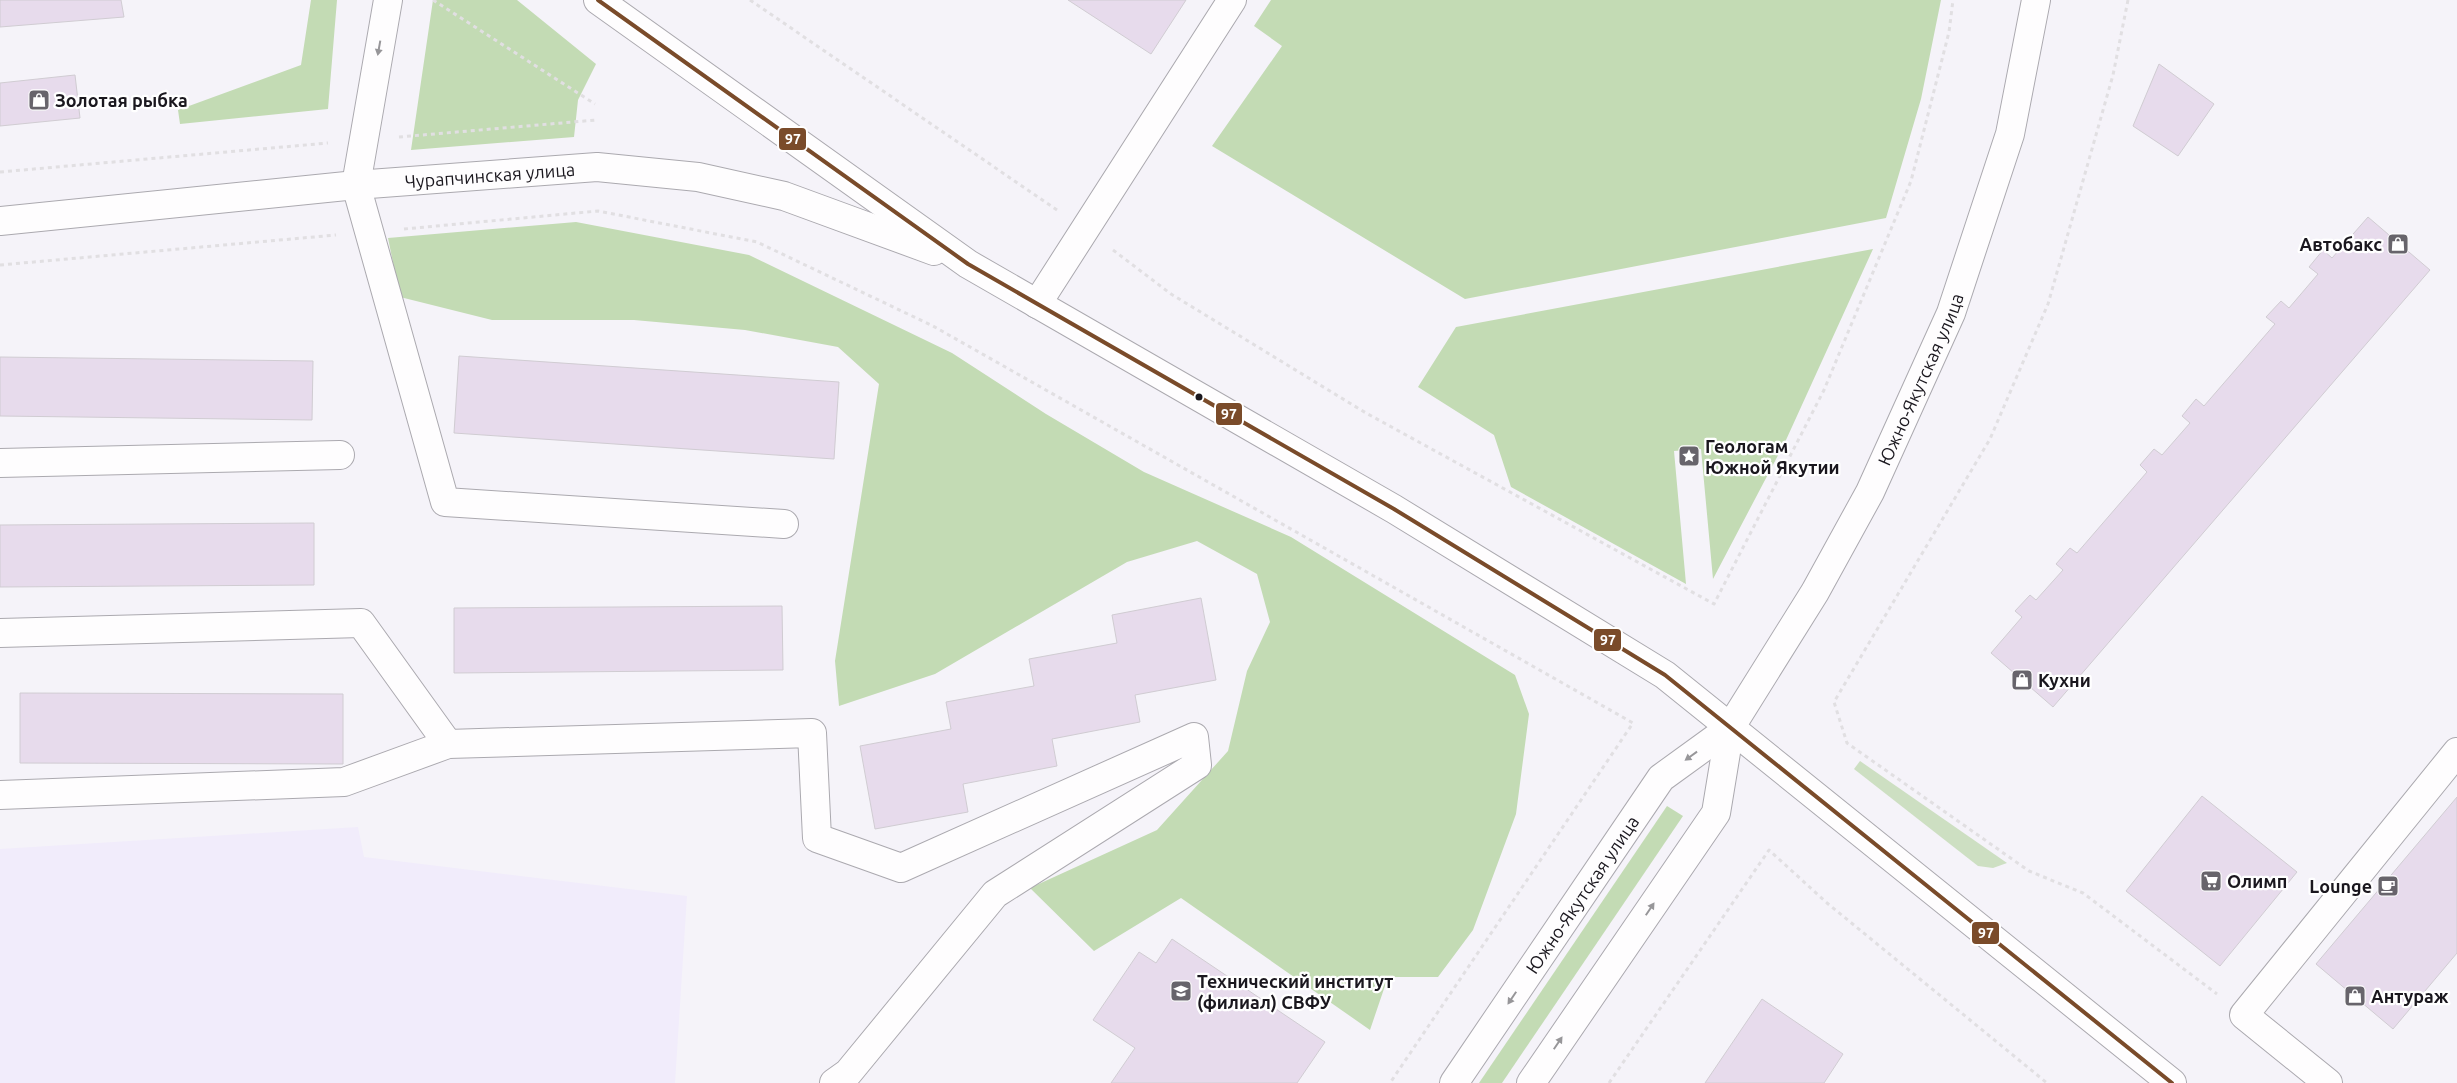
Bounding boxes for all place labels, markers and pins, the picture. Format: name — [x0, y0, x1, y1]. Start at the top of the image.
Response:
shop icon: Золотая рыбка — [27, 88, 51, 112]
place label: Золотая рыбка — [55, 90, 188, 110]
shop icon: Автобакс — [2386, 232, 2410, 256]
place label: Автобакс — [2300, 234, 2382, 254]
unlabelled marker — [1194, 392, 1204, 402]
place label: Геологам Южной Якутии — [1705, 436, 1839, 477]
place icon: Геологам Южной Якутии — [1677, 444, 1701, 468]
shop icon: Кухни — [2010, 668, 2034, 692]
place label: Кухни — [2038, 670, 2091, 690]
supermarket icon: Олимп — [2199, 869, 2223, 893]
place label: Олимп — [2227, 871, 2287, 891]
cafe icon: Lounge — [2376, 874, 2400, 898]
place label: Lounge — [2309, 876, 2372, 896]
place label: Технический институт (филиал) СВФУ — [1197, 971, 1393, 1013]
school or university icon: Технический институт (филиал) СВФУ — [1169, 979, 1193, 1003]
shop icon: Антураж — [2343, 984, 2367, 1008]
place label: Антураж — [2371, 986, 2449, 1006]

